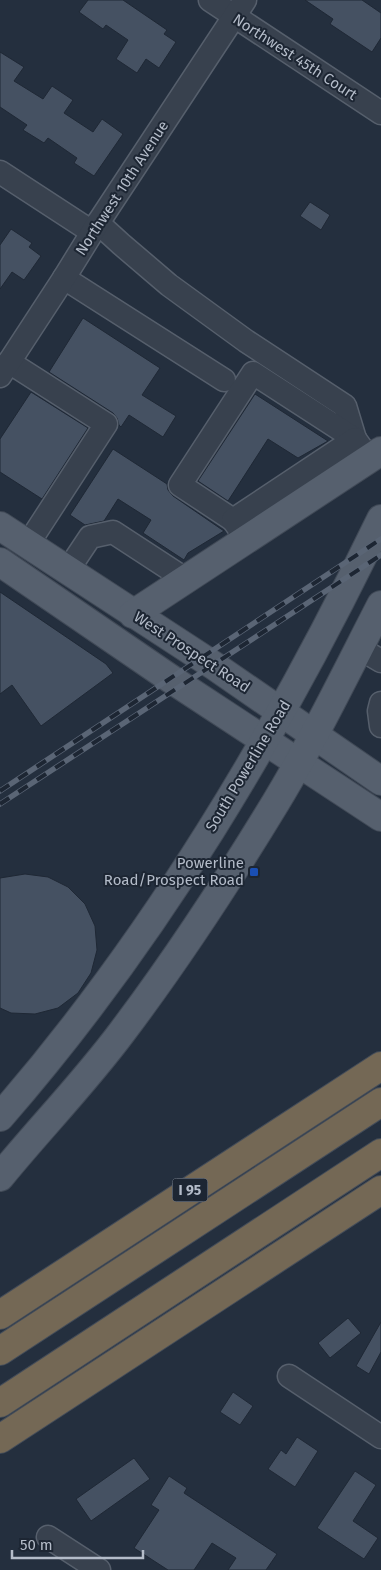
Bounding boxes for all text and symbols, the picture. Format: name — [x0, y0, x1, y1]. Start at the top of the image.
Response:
street label: Northwest 45th Court — [229, 10, 361, 104]
street label: Northwest 10th Avenue — [72, 117, 172, 259]
street label: West Prospect Road — [131, 608, 253, 696]
street label: South Powerline Road — [202, 697, 294, 835]
place label: Powerline Road/Prospect Road — [104, 854, 244, 889]
marker: Powerline Road/Prospect Road — [248, 866, 260, 878]
road number: I 95 — [172, 1178, 208, 1202]
scale bar — [12, 1528, 144, 1560]
text: 50 m — [20, 1536, 53, 1554]

